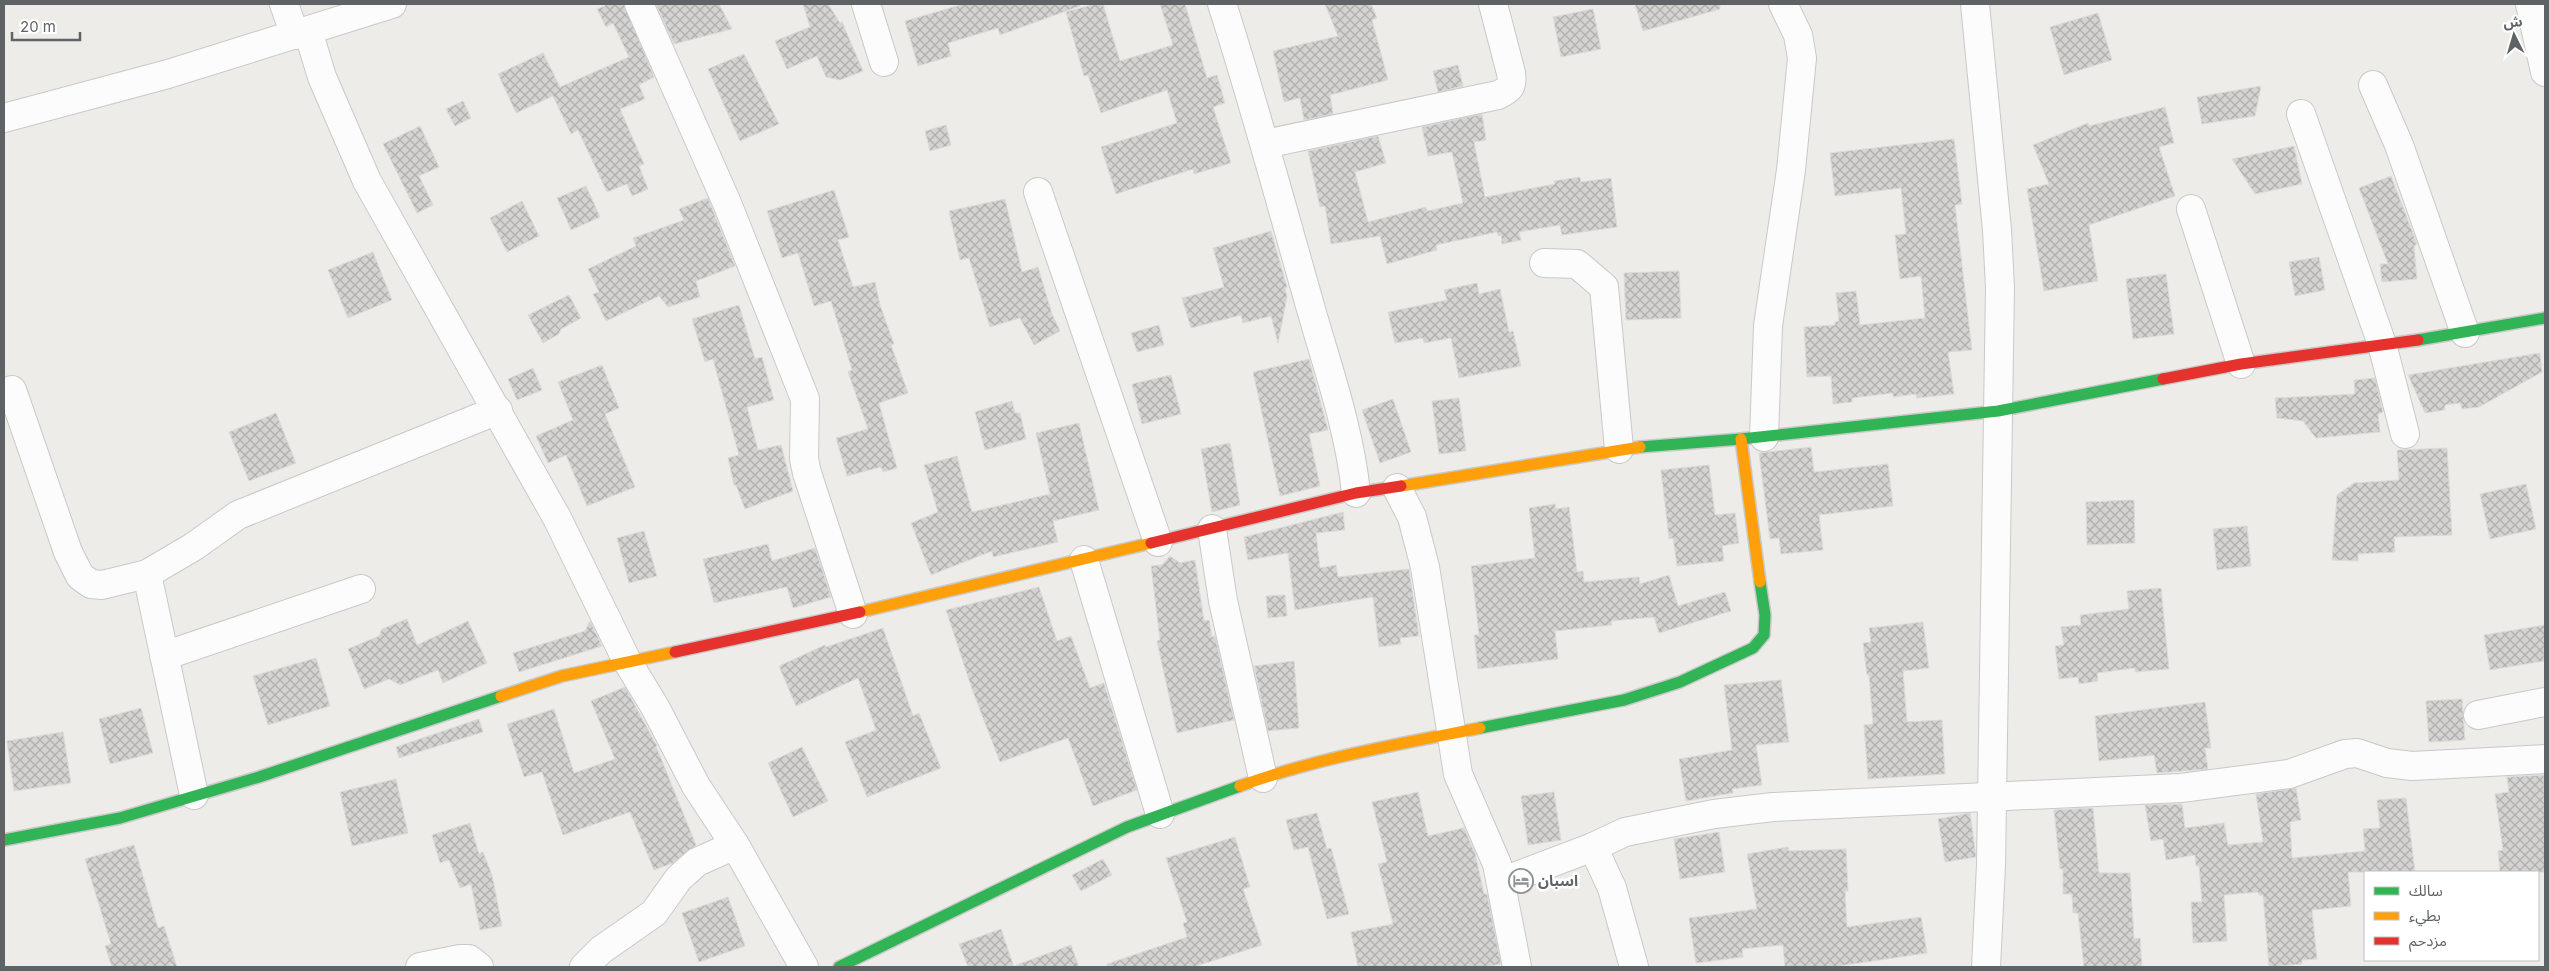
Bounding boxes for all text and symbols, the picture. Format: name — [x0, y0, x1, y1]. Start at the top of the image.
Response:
scale bar — [12, 10, 80, 42]
north arrow — [2489, 10, 2539, 60]
text: ش — [2503, 12, 2523, 31]
text: 20 m — [20, 17, 56, 36]
hotel icon: اسبان — [1508, 868, 1534, 894]
place label: اسبان — [1538, 871, 1578, 890]
legend — [2364, 871, 2539, 961]
text: سالك — [2409, 881, 2443, 900]
text: بطيء — [2409, 906, 2441, 927]
text: مزدحم — [2409, 931, 2447, 952]

